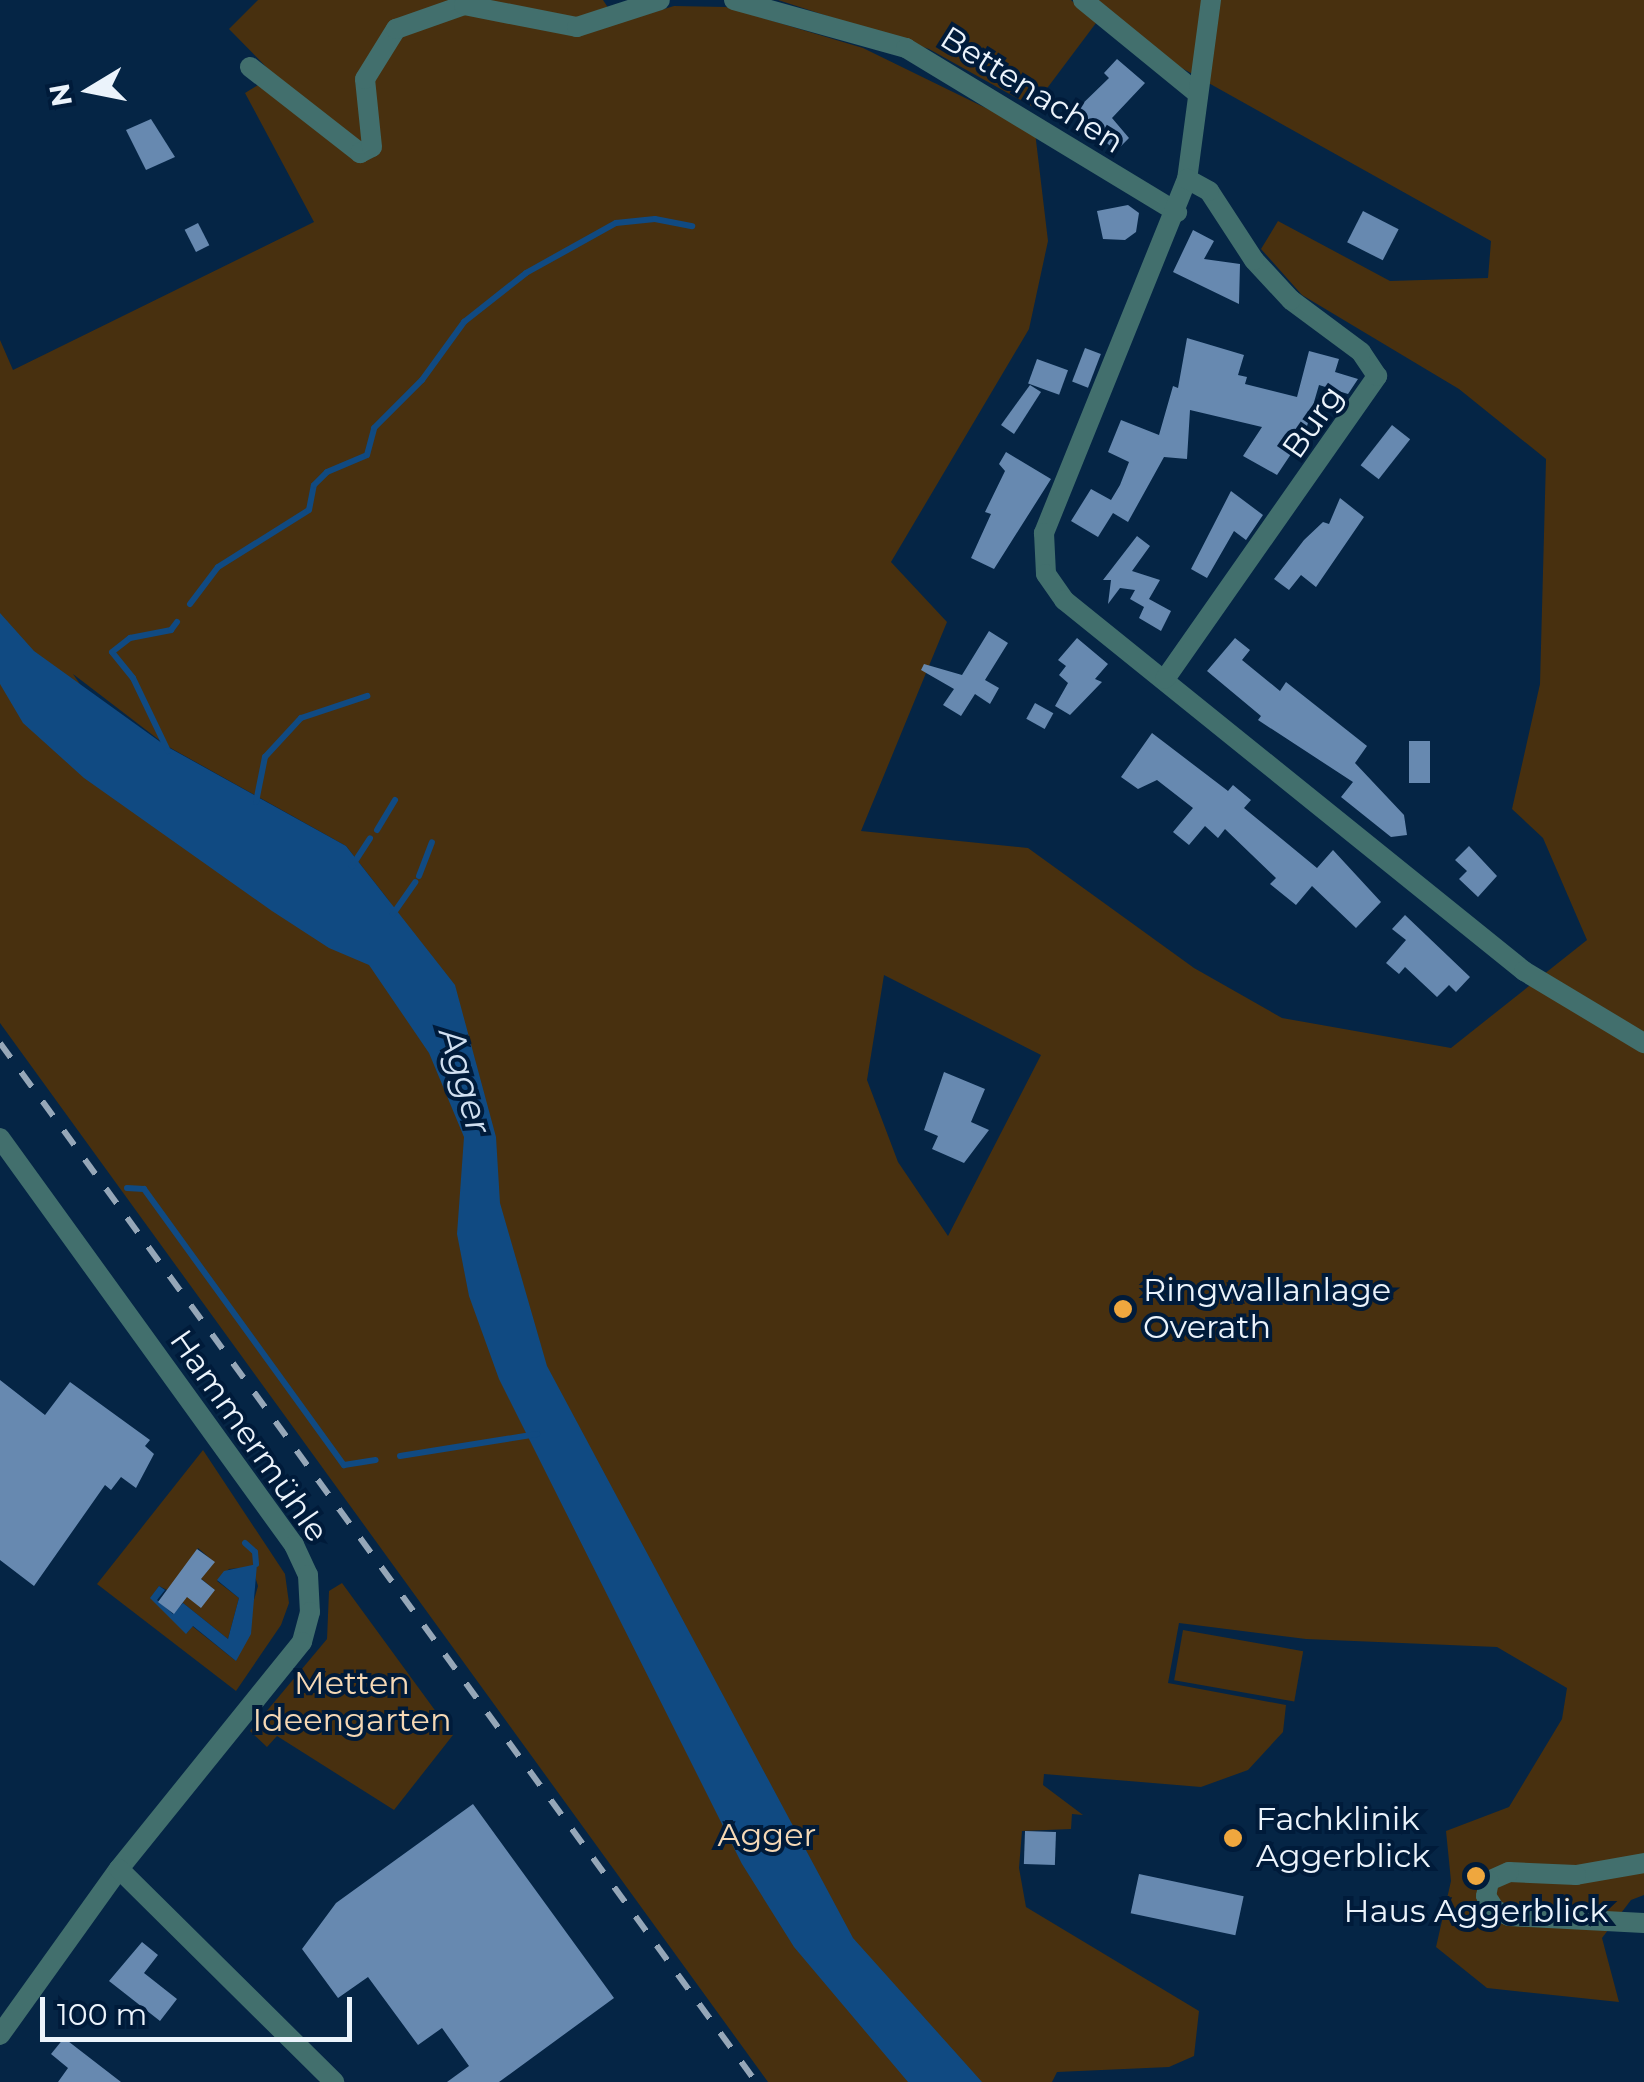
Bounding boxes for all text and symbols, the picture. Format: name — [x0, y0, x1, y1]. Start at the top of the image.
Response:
street label: Bettenachen — [933, 18, 1131, 162]
north arrow — [40, 40, 140, 140]
text: N — [42, 81, 79, 109]
street label: Burg — [1274, 378, 1352, 466]
water label: Agger — [430, 1023, 500, 1139]
place label: Ringwallanlage Overath — [1143, 1272, 1391, 1347]
marker: Ringwallanlage Overath — [1112, 1298, 1134, 1320]
street label: Hammermühle — [162, 1323, 336, 1549]
park label: Metten Ideengarten — [252, 1665, 452, 1740]
place label: Fachklinik Aggerblick — [1256, 1801, 1430, 1876]
park label: Agger — [718, 1816, 816, 1854]
marker: Fachklinik Aggerblick — [1220, 1825, 1246, 1851]
marker: Haus Aggerblick — [1465, 1865, 1487, 1887]
place label: Haus Aggerblick — [1344, 1892, 1608, 1930]
scale bar — [45, 1977, 358, 2039]
text: 100 m — [57, 1996, 147, 2033]

